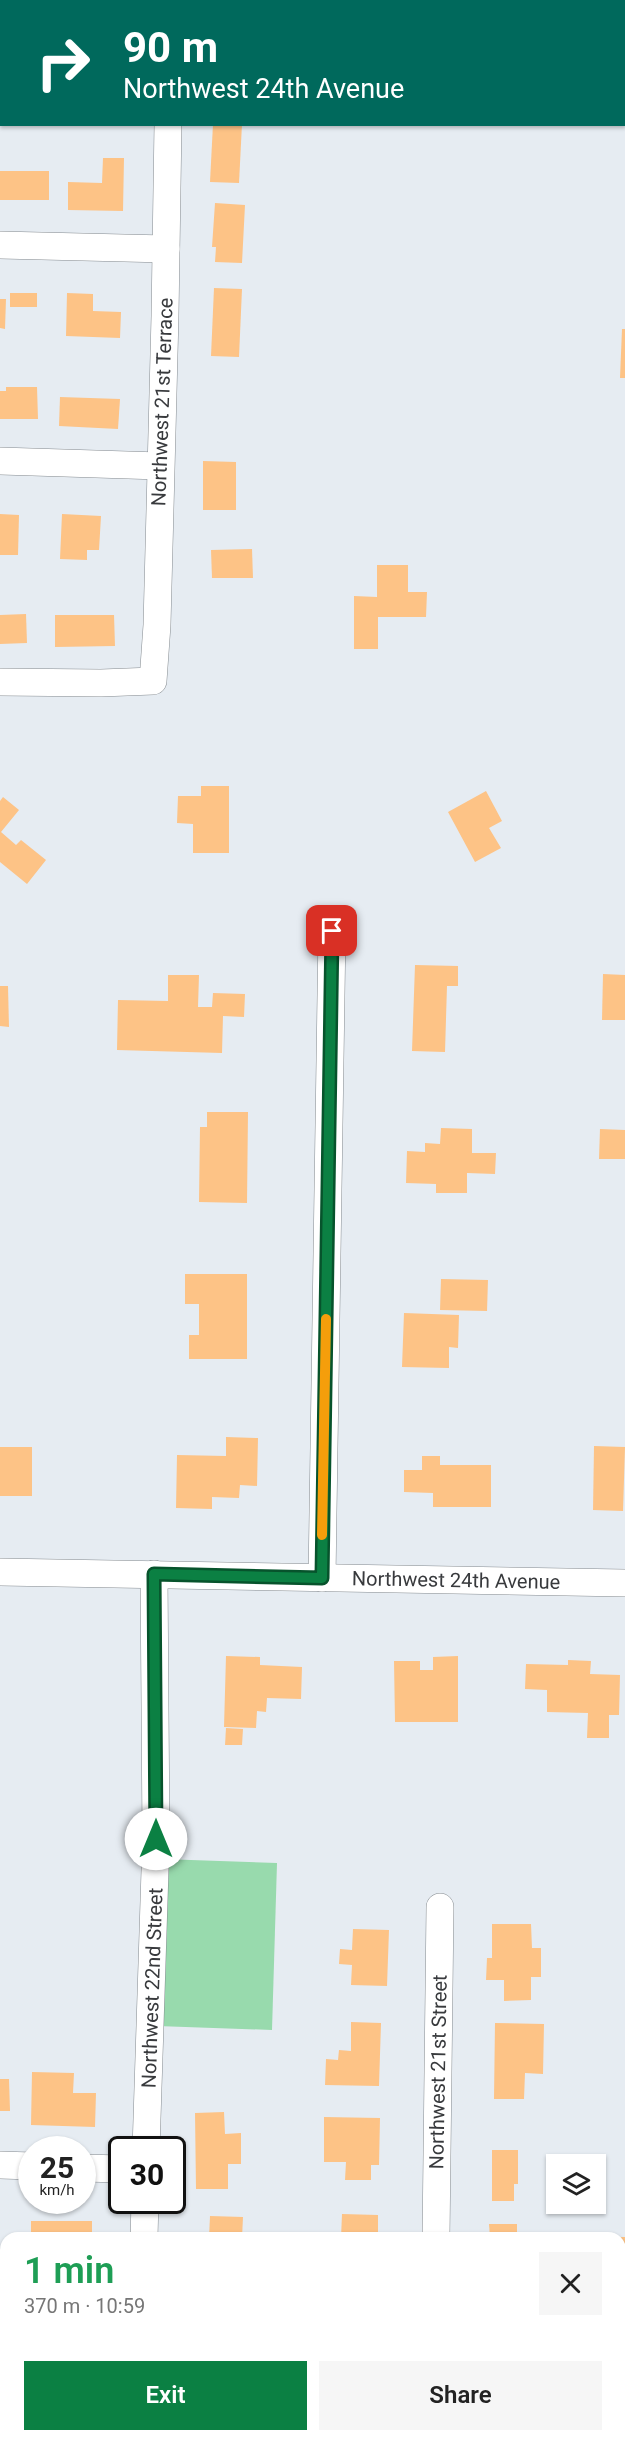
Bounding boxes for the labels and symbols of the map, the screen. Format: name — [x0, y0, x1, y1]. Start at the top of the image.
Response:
street label: Northwest 21st Terrace — [146, 297, 178, 507]
pin — [306, 905, 357, 956]
street label: Northwest 24th Avenue — [352, 1566, 560, 1594]
position arrow — [124, 1807, 188, 1871]
street label: Northwest 22nd Street — [137, 1887, 167, 2089]
street label: Northwest 21st Street — [424, 1974, 452, 2170]
speed limit sign: 30 — [108, 2136, 186, 2214]

